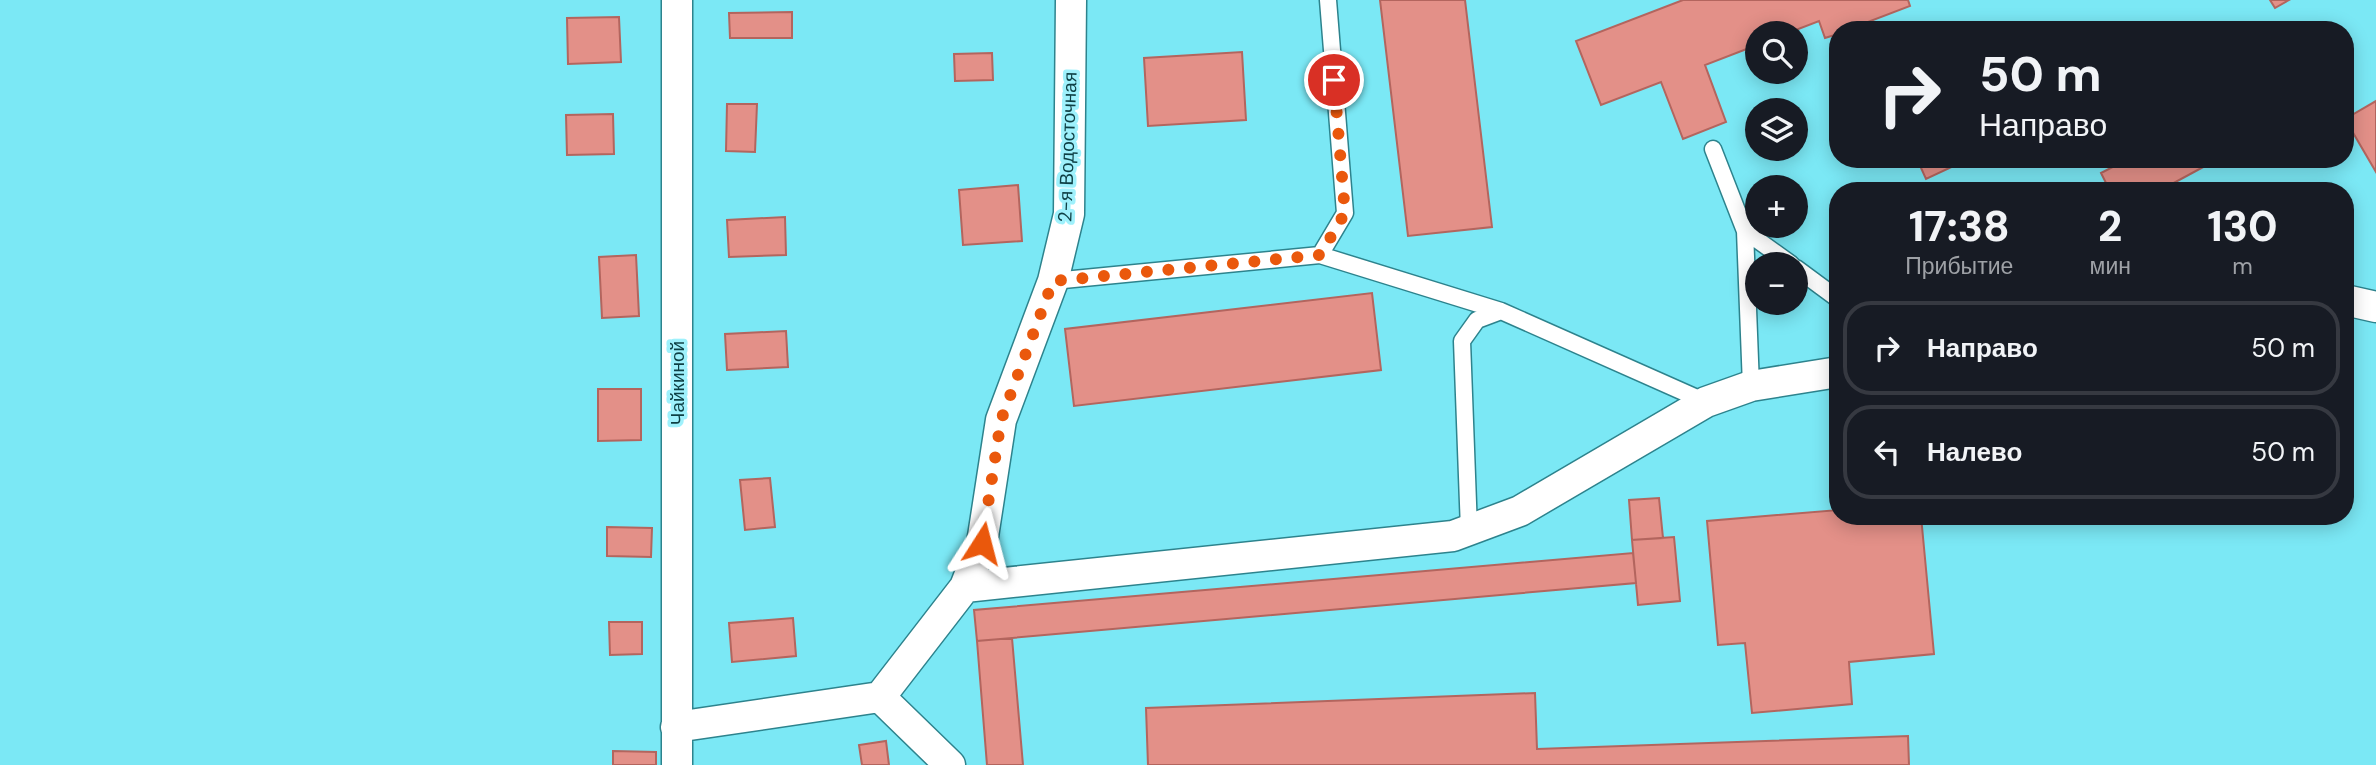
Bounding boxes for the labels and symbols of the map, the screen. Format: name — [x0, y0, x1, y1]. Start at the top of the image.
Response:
pin — [1304, 50, 1364, 110]
street label: 2-я Водосточная — [1052, 71, 1083, 223]
street label: Чайкиной — [665, 341, 690, 425]
position arrow — [945, 506, 1019, 580]

